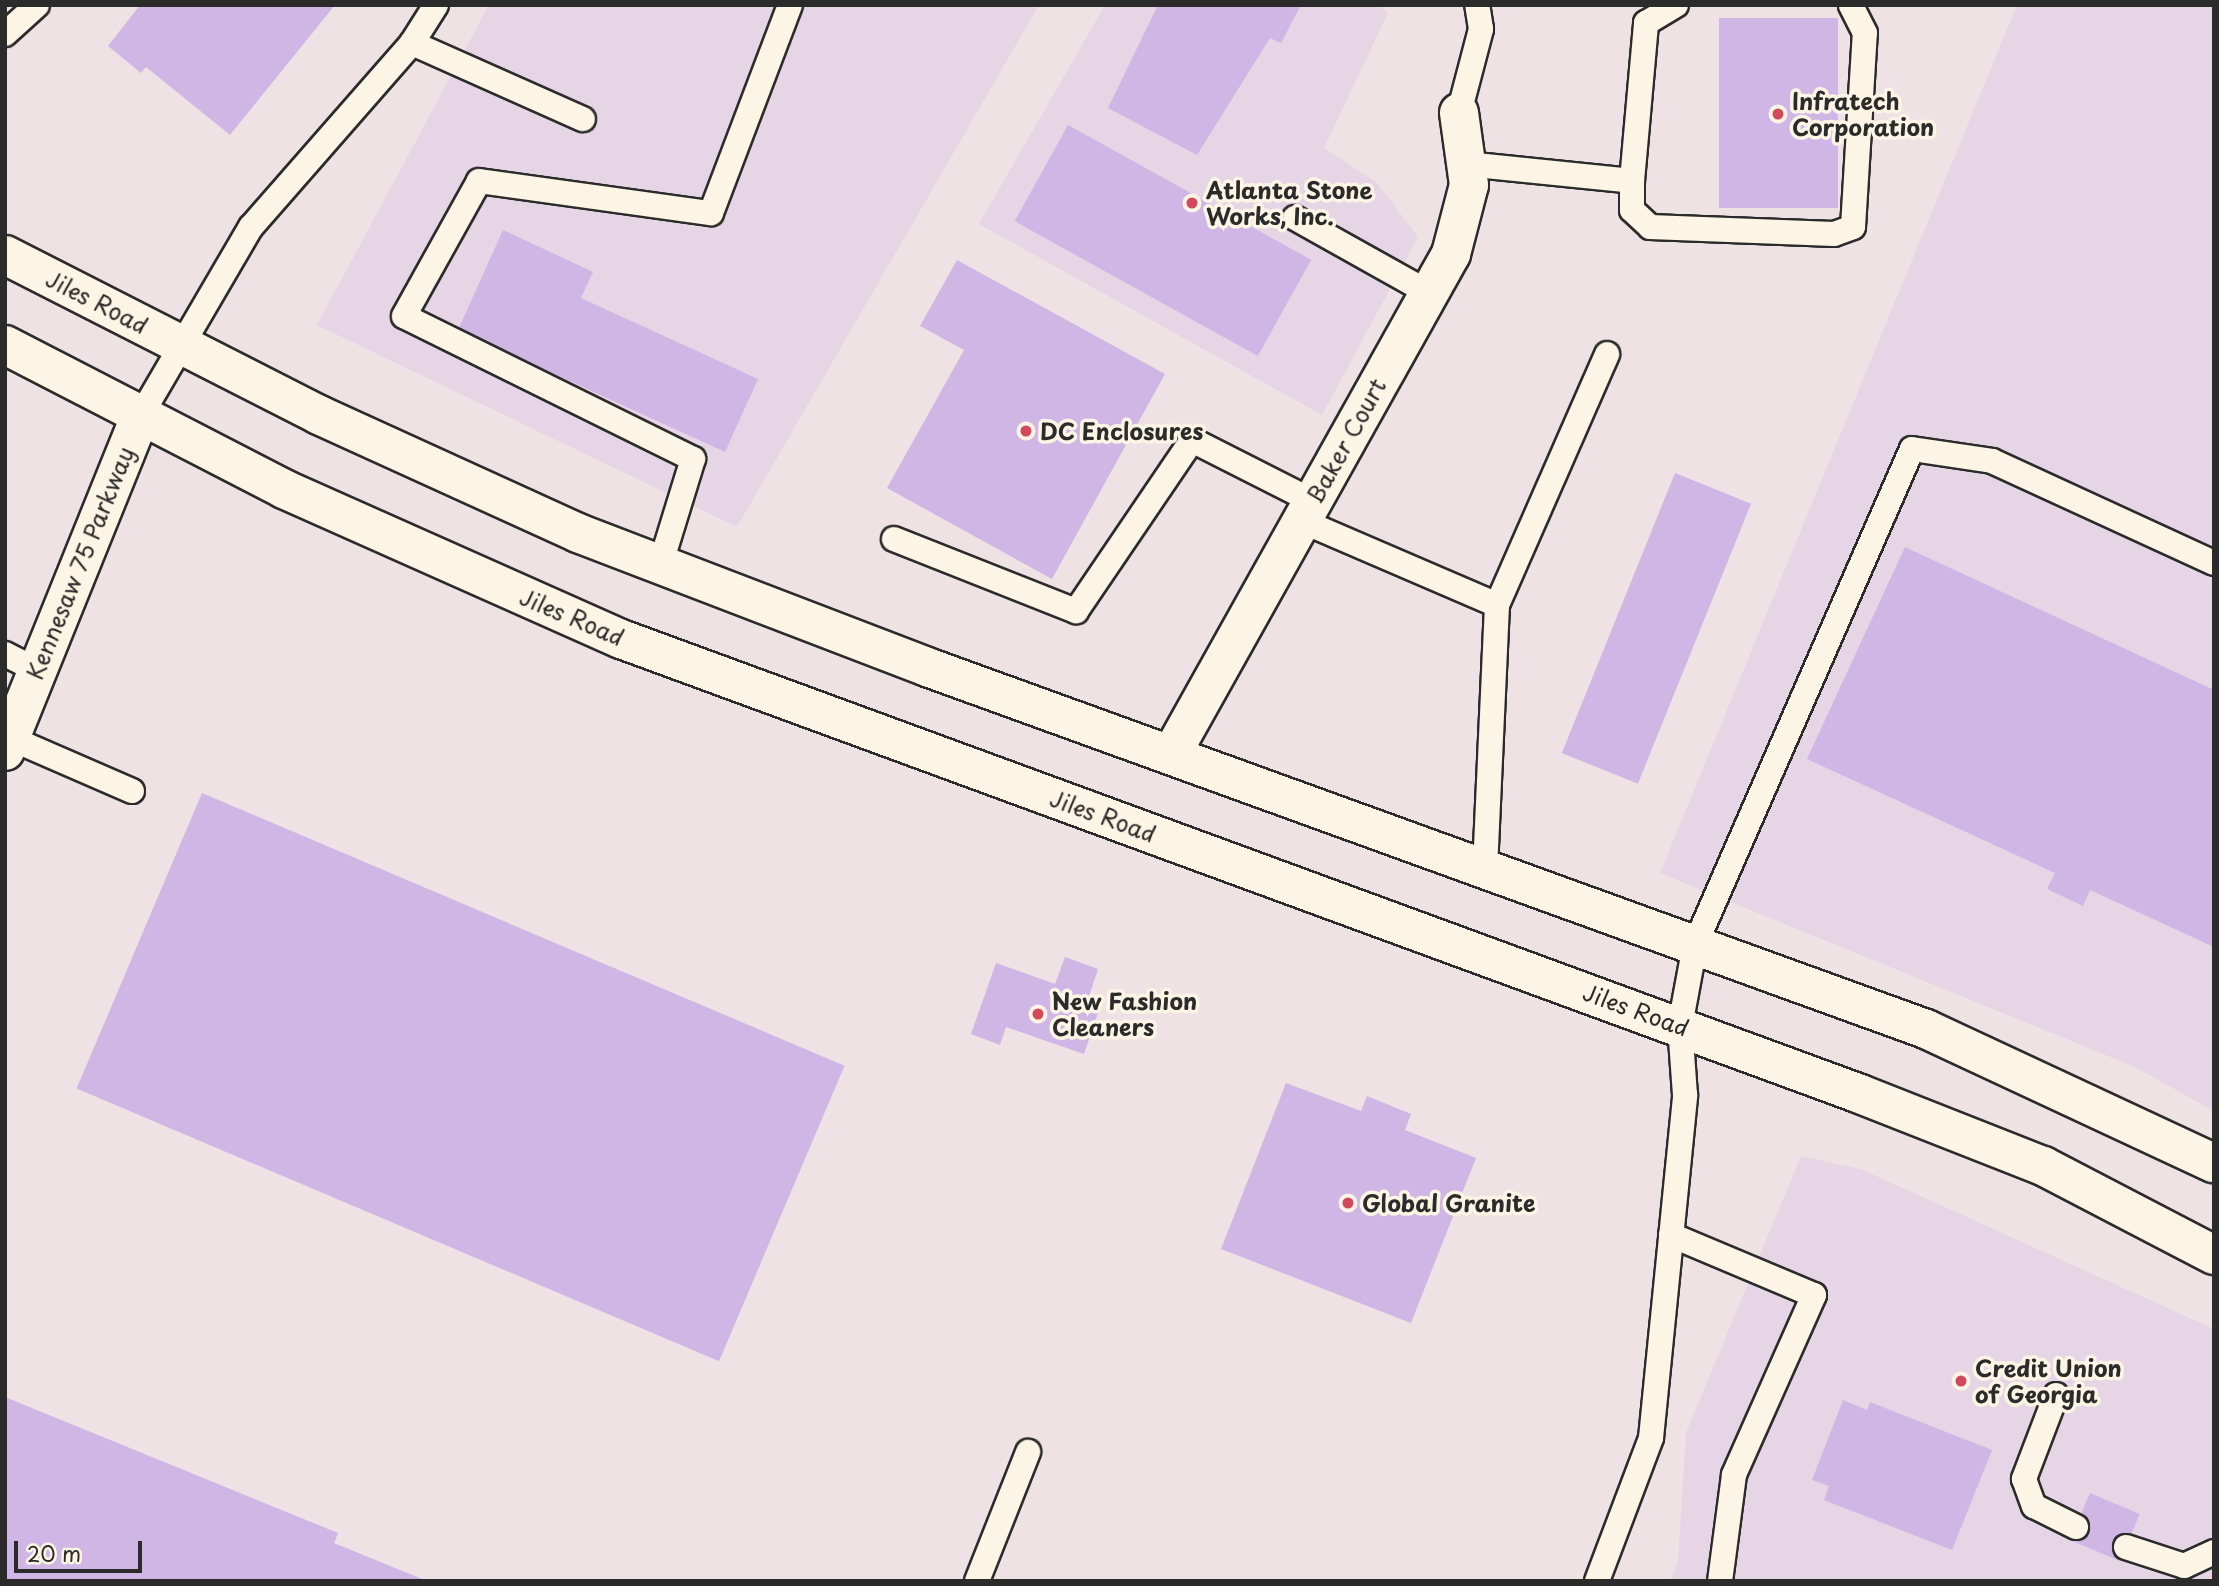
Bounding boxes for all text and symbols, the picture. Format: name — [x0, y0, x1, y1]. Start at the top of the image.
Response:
place label: Infratech Corporation — [1792, 87, 1934, 141]
marker: Infratech Corporation — [1770, 106, 1786, 122]
place label: Atlanta Stone Works, Inc. — [1206, 176, 1372, 230]
marker: Atlanta Stone Works, Inc. — [1184, 195, 1200, 211]
street label: Jiles Road — [41, 264, 153, 340]
street label: Baker Court — [1300, 373, 1392, 509]
place label: DC Enclosures — [1040, 417, 1205, 445]
marker: DC Enclosures — [1018, 423, 1034, 439]
street label: Kennesaw 75 Parkway — [21, 442, 139, 684]
street label: Jiles Road — [515, 583, 629, 651]
street label: Jiles Road — [1046, 784, 1160, 848]
street label: Jiles Road — [1579, 978, 1693, 1042]
place label: New Fashion Cleaners — [1052, 987, 1199, 1041]
marker: New Fashion Cleaners — [1030, 1006, 1046, 1022]
place label: Global Granite — [1362, 1189, 1535, 1217]
marker: Global Granite — [1340, 1195, 1356, 1211]
place label: Credit Union of Georgia — [1975, 1354, 2123, 1408]
marker: Credit Union of Georgia — [1953, 1373, 1969, 1389]
scale bar — [18, 1526, 145, 1570]
text: 20 m — [27, 1537, 81, 1569]

